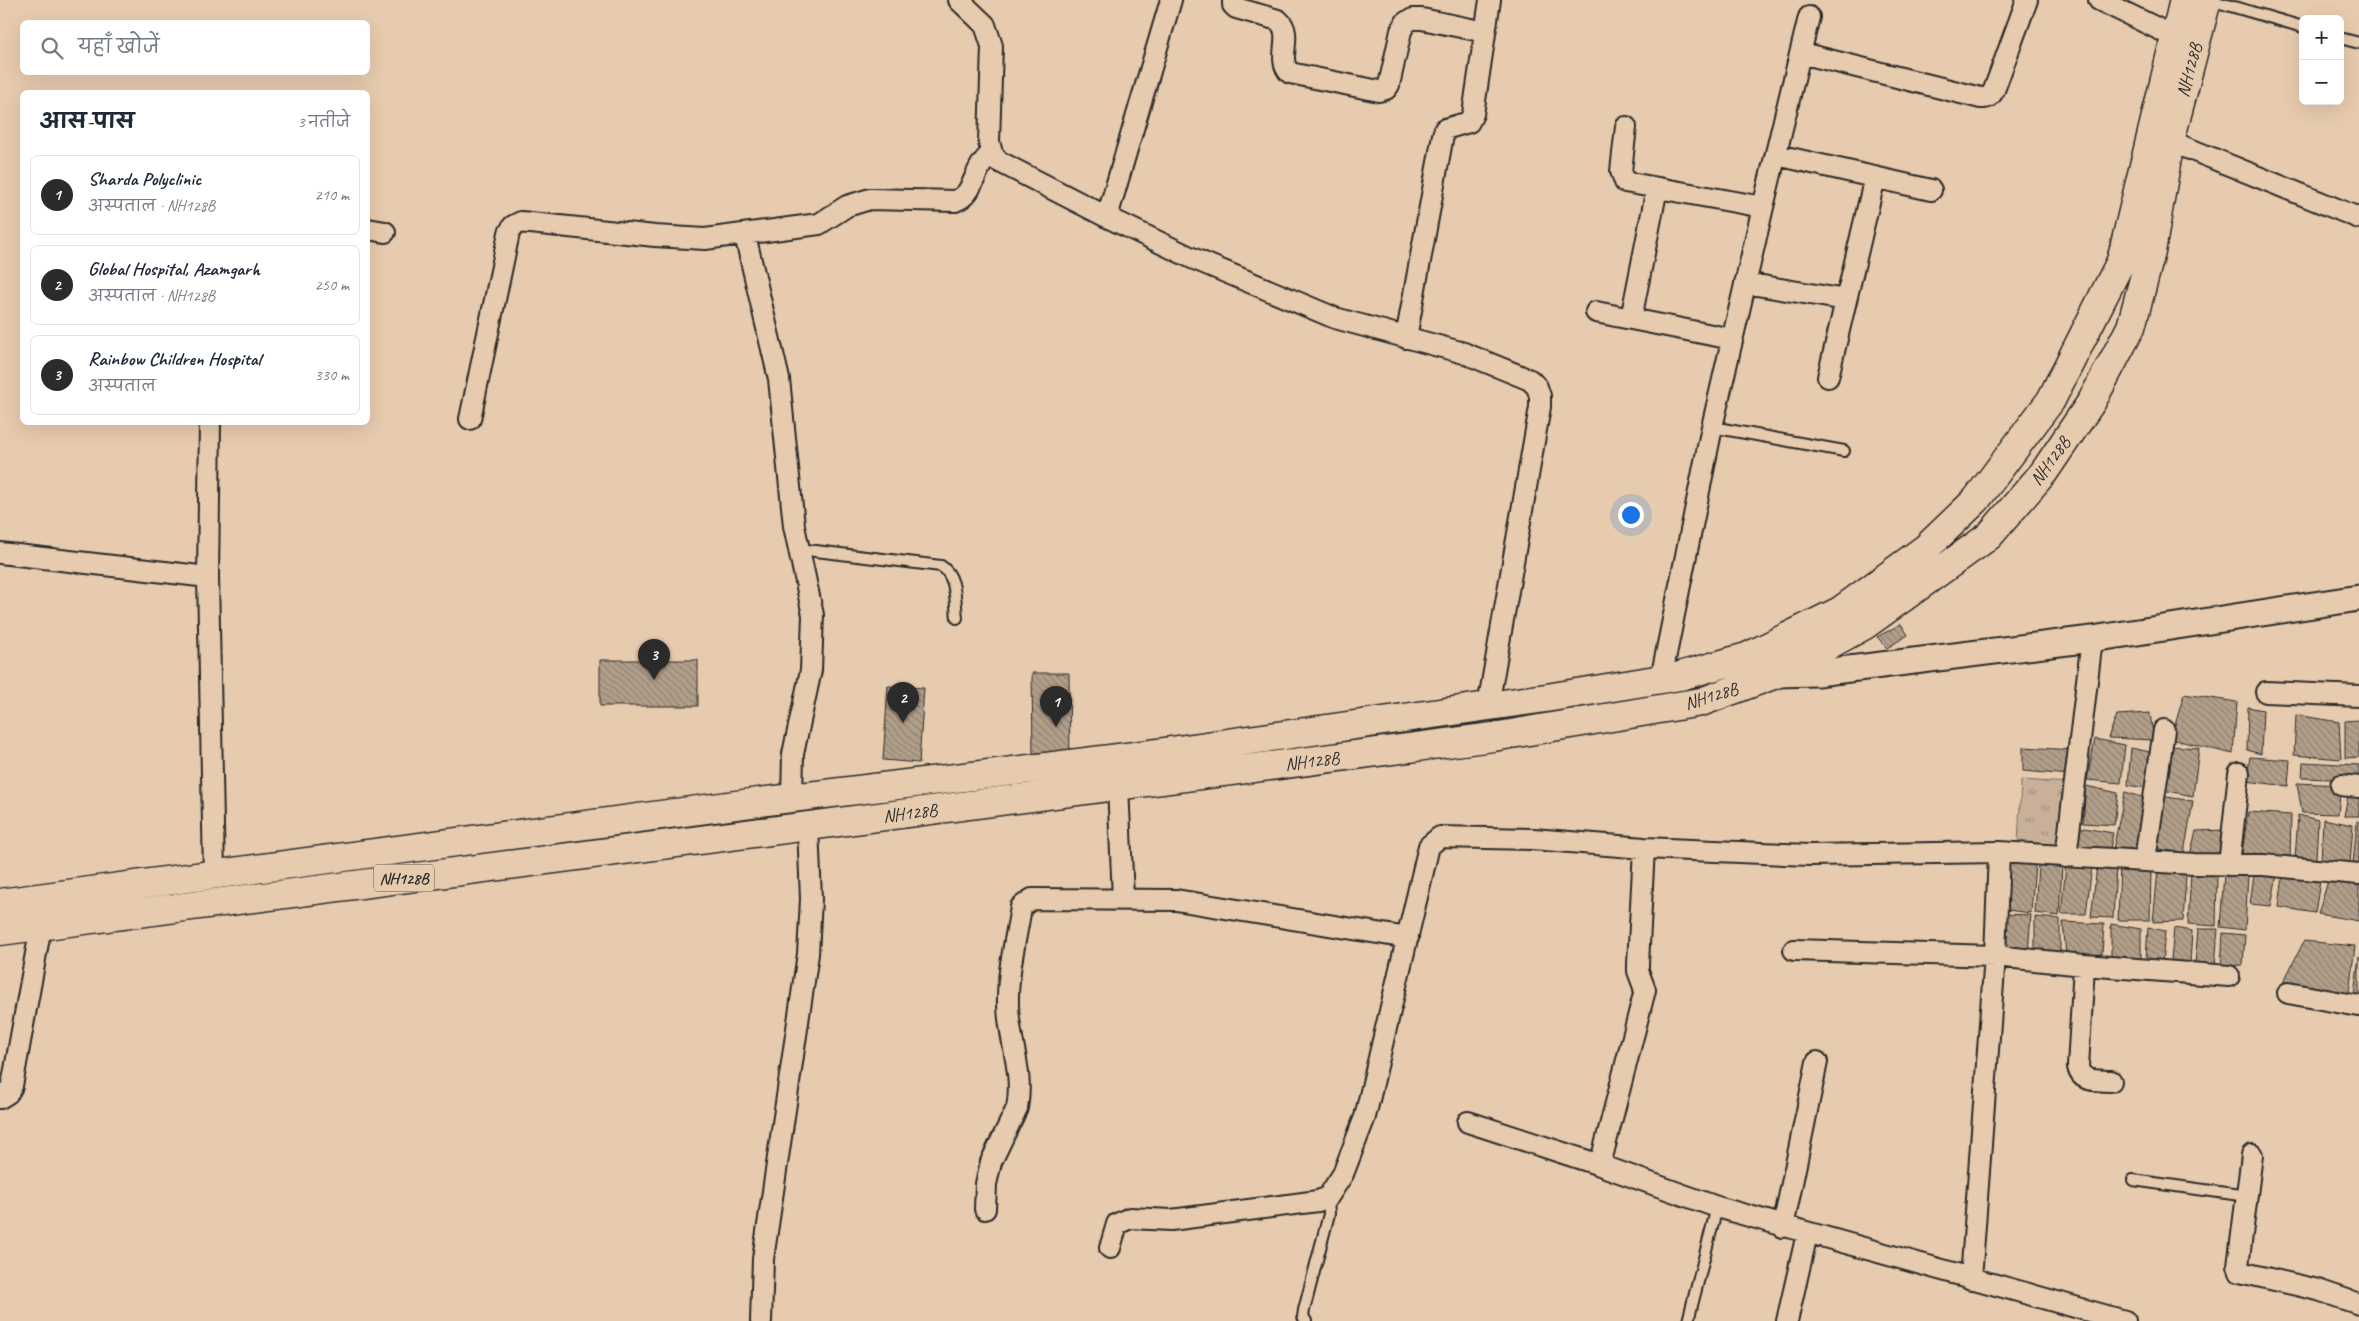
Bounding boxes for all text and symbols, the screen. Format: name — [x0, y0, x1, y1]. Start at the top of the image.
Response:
map controls — [2299, 15, 2344, 105]
button: + — [2299, 15, 2344, 60]
search box — [20, 20, 370, 75]
icon: search — [38, 34, 66, 62]
text: यहाँ खोजें — [78, 35, 159, 59]
street label: NH128B — [2171, 39, 2207, 99]
button: − — [2299, 60, 2344, 105]
text: आस-पास — [40, 108, 134, 134]
text: 3 नतीजे — [297, 112, 350, 132]
text: Sharda Polyclinic — [88, 167, 201, 191]
text: 1 — [53, 185, 61, 205]
text: 210 m — [315, 185, 349, 205]
text: अस्पताल · NH128B — [88, 196, 215, 216]
text: Global Hospital, Azamgarh — [88, 257, 260, 281]
text: 2 — [53, 275, 61, 295]
text: 250 m — [315, 275, 349, 295]
text: अस्पताल · NH128B — [88, 286, 215, 306]
text: Rainbow Children Hospital — [88, 347, 261, 371]
text: 3 — [53, 365, 61, 385]
text: 330 m — [315, 365, 349, 385]
text: अस्पताल — [88, 376, 156, 396]
street label: NH128B — [2025, 431, 2076, 490]
your location — [1618, 502, 1644, 528]
pin: 3 — [638, 639, 670, 680]
street label: NH128B — [1682, 677, 1742, 715]
pin: 2 — [887, 682, 919, 723]
pin: 1 — [1040, 686, 1072, 727]
street label: NH128B — [1284, 747, 1342, 775]
street label: NH128B — [882, 799, 940, 827]
road number: NH128B — [374, 864, 434, 891]

